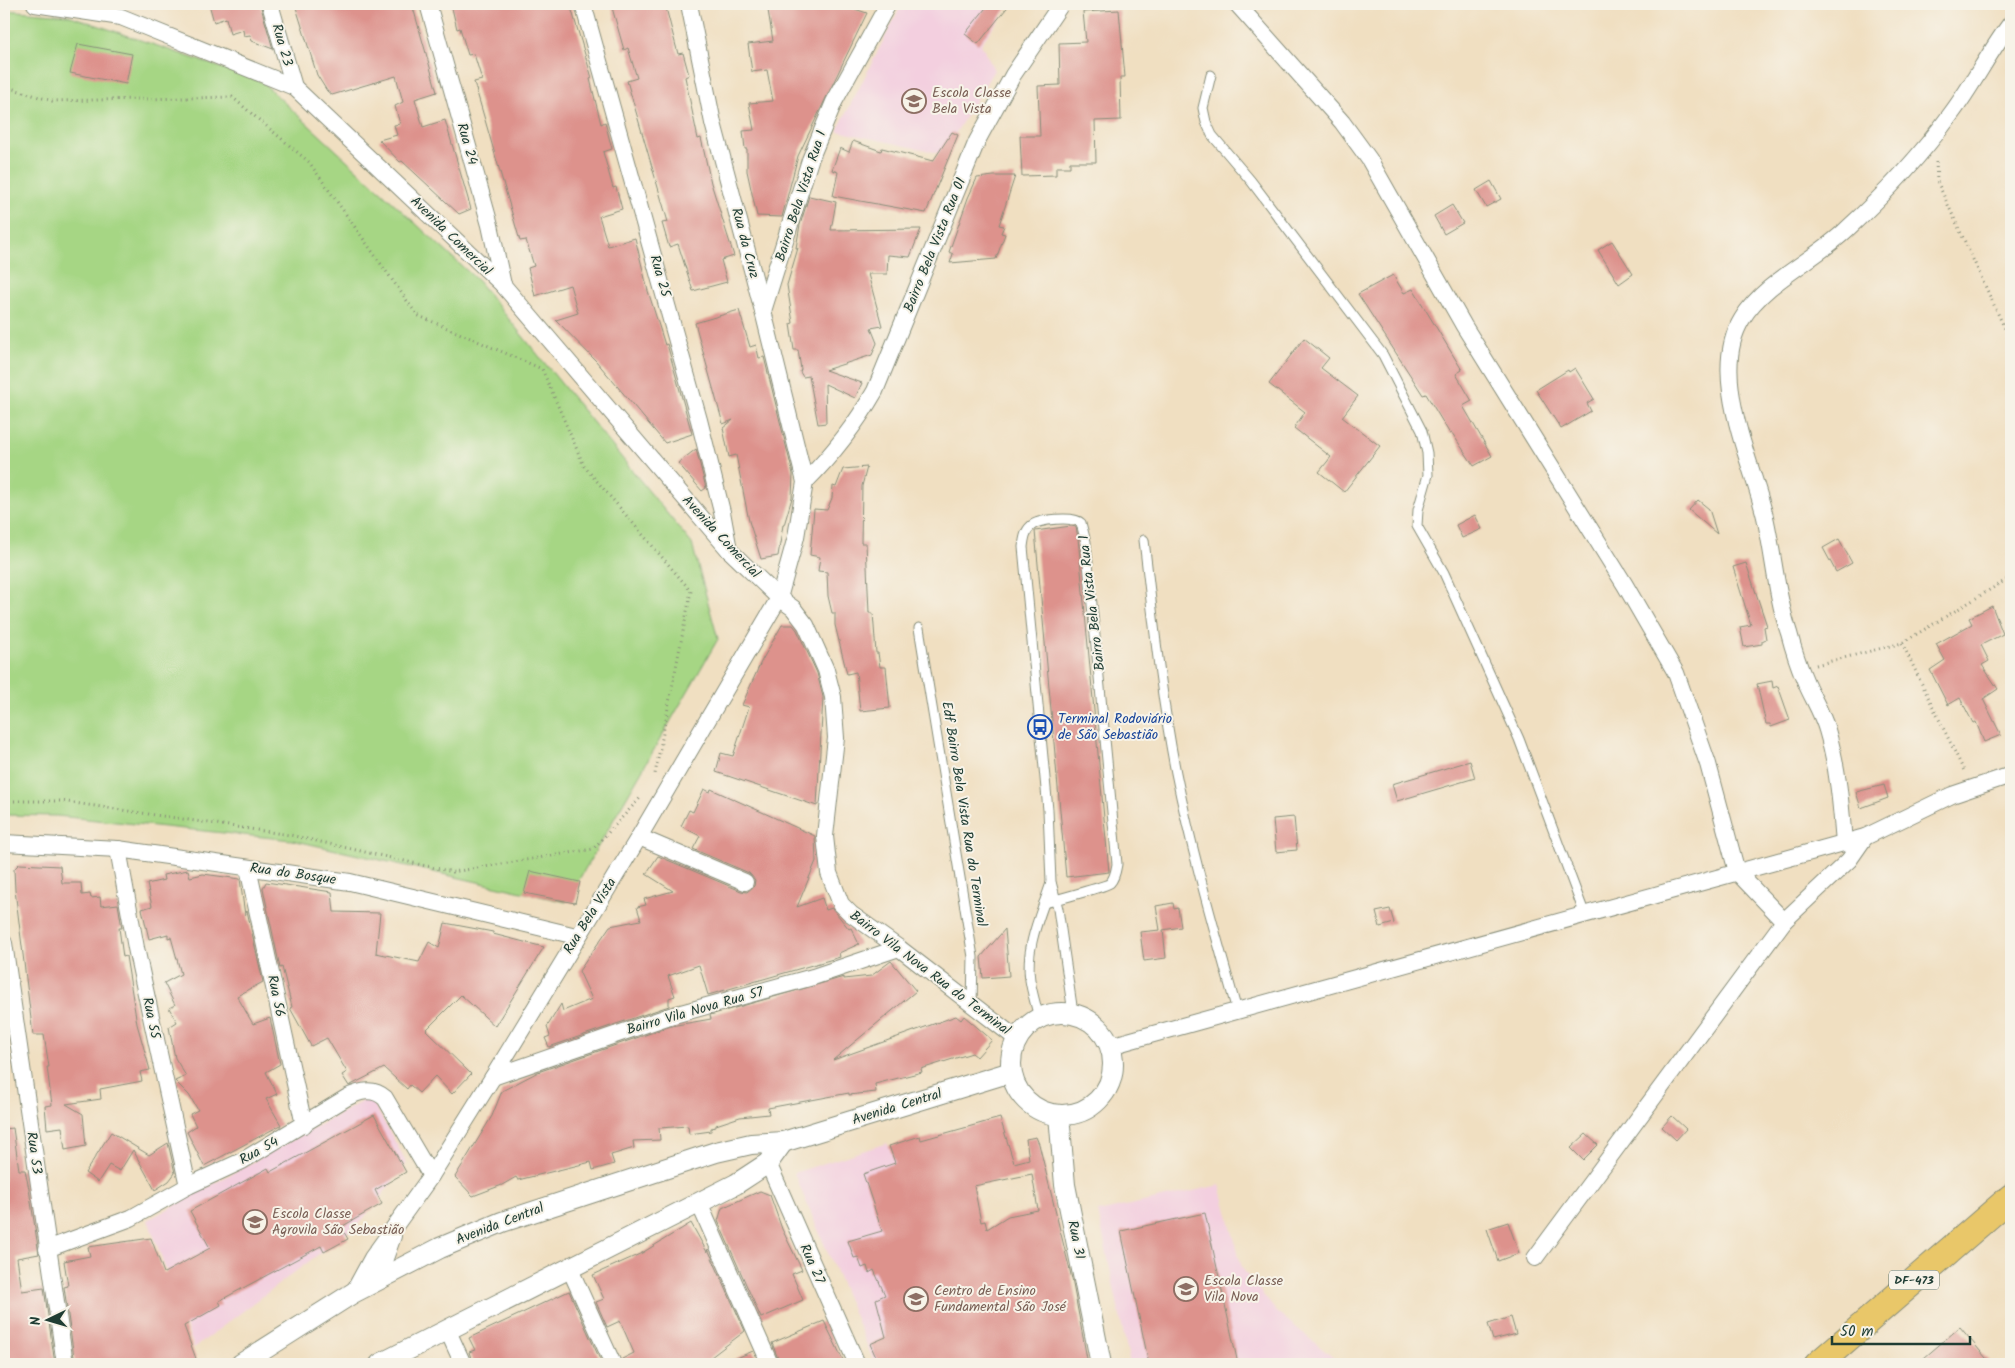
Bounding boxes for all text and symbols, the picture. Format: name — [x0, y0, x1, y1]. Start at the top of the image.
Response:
street label: Rua 23 — [265, 21, 299, 69]
place label: Escola Classe Bela Vista — [932, 82, 1012, 120]
school or university icon: Escola Classe Bela Vista — [901, 88, 927, 114]
street label: Rua 24 — [451, 120, 484, 168]
street label: Bairro Bela Vista Rua 1 — [769, 128, 833, 264]
street label: Bairro Bela Vista Rua 01 — [898, 174, 972, 316]
street label: Avenida Comercial — [405, 191, 498, 281]
street label: Rua da Cruz — [725, 205, 765, 281]
street label: Rua 25 — [644, 252, 677, 301]
street label: Avenida Comercial — [676, 490, 766, 584]
street label: Bairro Bela Vista Rua 1 — [1073, 534, 1111, 672]
street label: Edf Bairro Bela Vista Rua do Terminal — [935, 700, 993, 929]
place label: Terminal Rodoviário de São Sebastião — [1058, 708, 1172, 746]
bus stop icon: Terminal Rodoviário de São Sebastião — [1027, 714, 1053, 740]
street label: Rua do Bosque — [248, 857, 338, 891]
street label: Rua Bela Vista — [558, 873, 622, 959]
street label: Bairro Vila Nova Rua do Terminal — [845, 905, 1016, 1041]
street label: Rua 56 — [261, 973, 291, 1019]
street label: Bairro Vila Nova Rua 57 — [624, 981, 767, 1041]
street label: Rua 55 — [136, 995, 166, 1042]
street label: Avenida Central — [849, 1083, 945, 1131]
street label: Rua 53 — [20, 1130, 48, 1176]
street label: Rua 54 — [235, 1131, 283, 1171]
street label: Avenida Central — [453, 1197, 548, 1251]
place label: Escola Classe Agrovila São Sebastião — [272, 1203, 404, 1241]
school or university icon: Escola Classe Agrovila São Sebastião — [242, 1209, 268, 1235]
street label: Rua 31 — [1061, 1218, 1091, 1262]
street label: Rua 27 — [793, 1240, 831, 1288]
place label: Escola Classe Vila Nova — [1204, 1270, 1284, 1308]
road number: DF-473 — [1889, 1270, 1939, 1290]
school or university icon: Escola Classe Vila Nova — [1173, 1276, 1199, 1302]
place label: Centro de Ensino Fundamental São José — [934, 1280, 1067, 1318]
school or university icon: Centro de Ensino Fundamental São José — [903, 1286, 929, 1312]
north arrow — [22, 1296, 72, 1346]
scale bar — [1832, 1313, 1970, 1345]
text: N — [25, 1316, 47, 1326]
text: 50 m — [1840, 1320, 1874, 1344]

